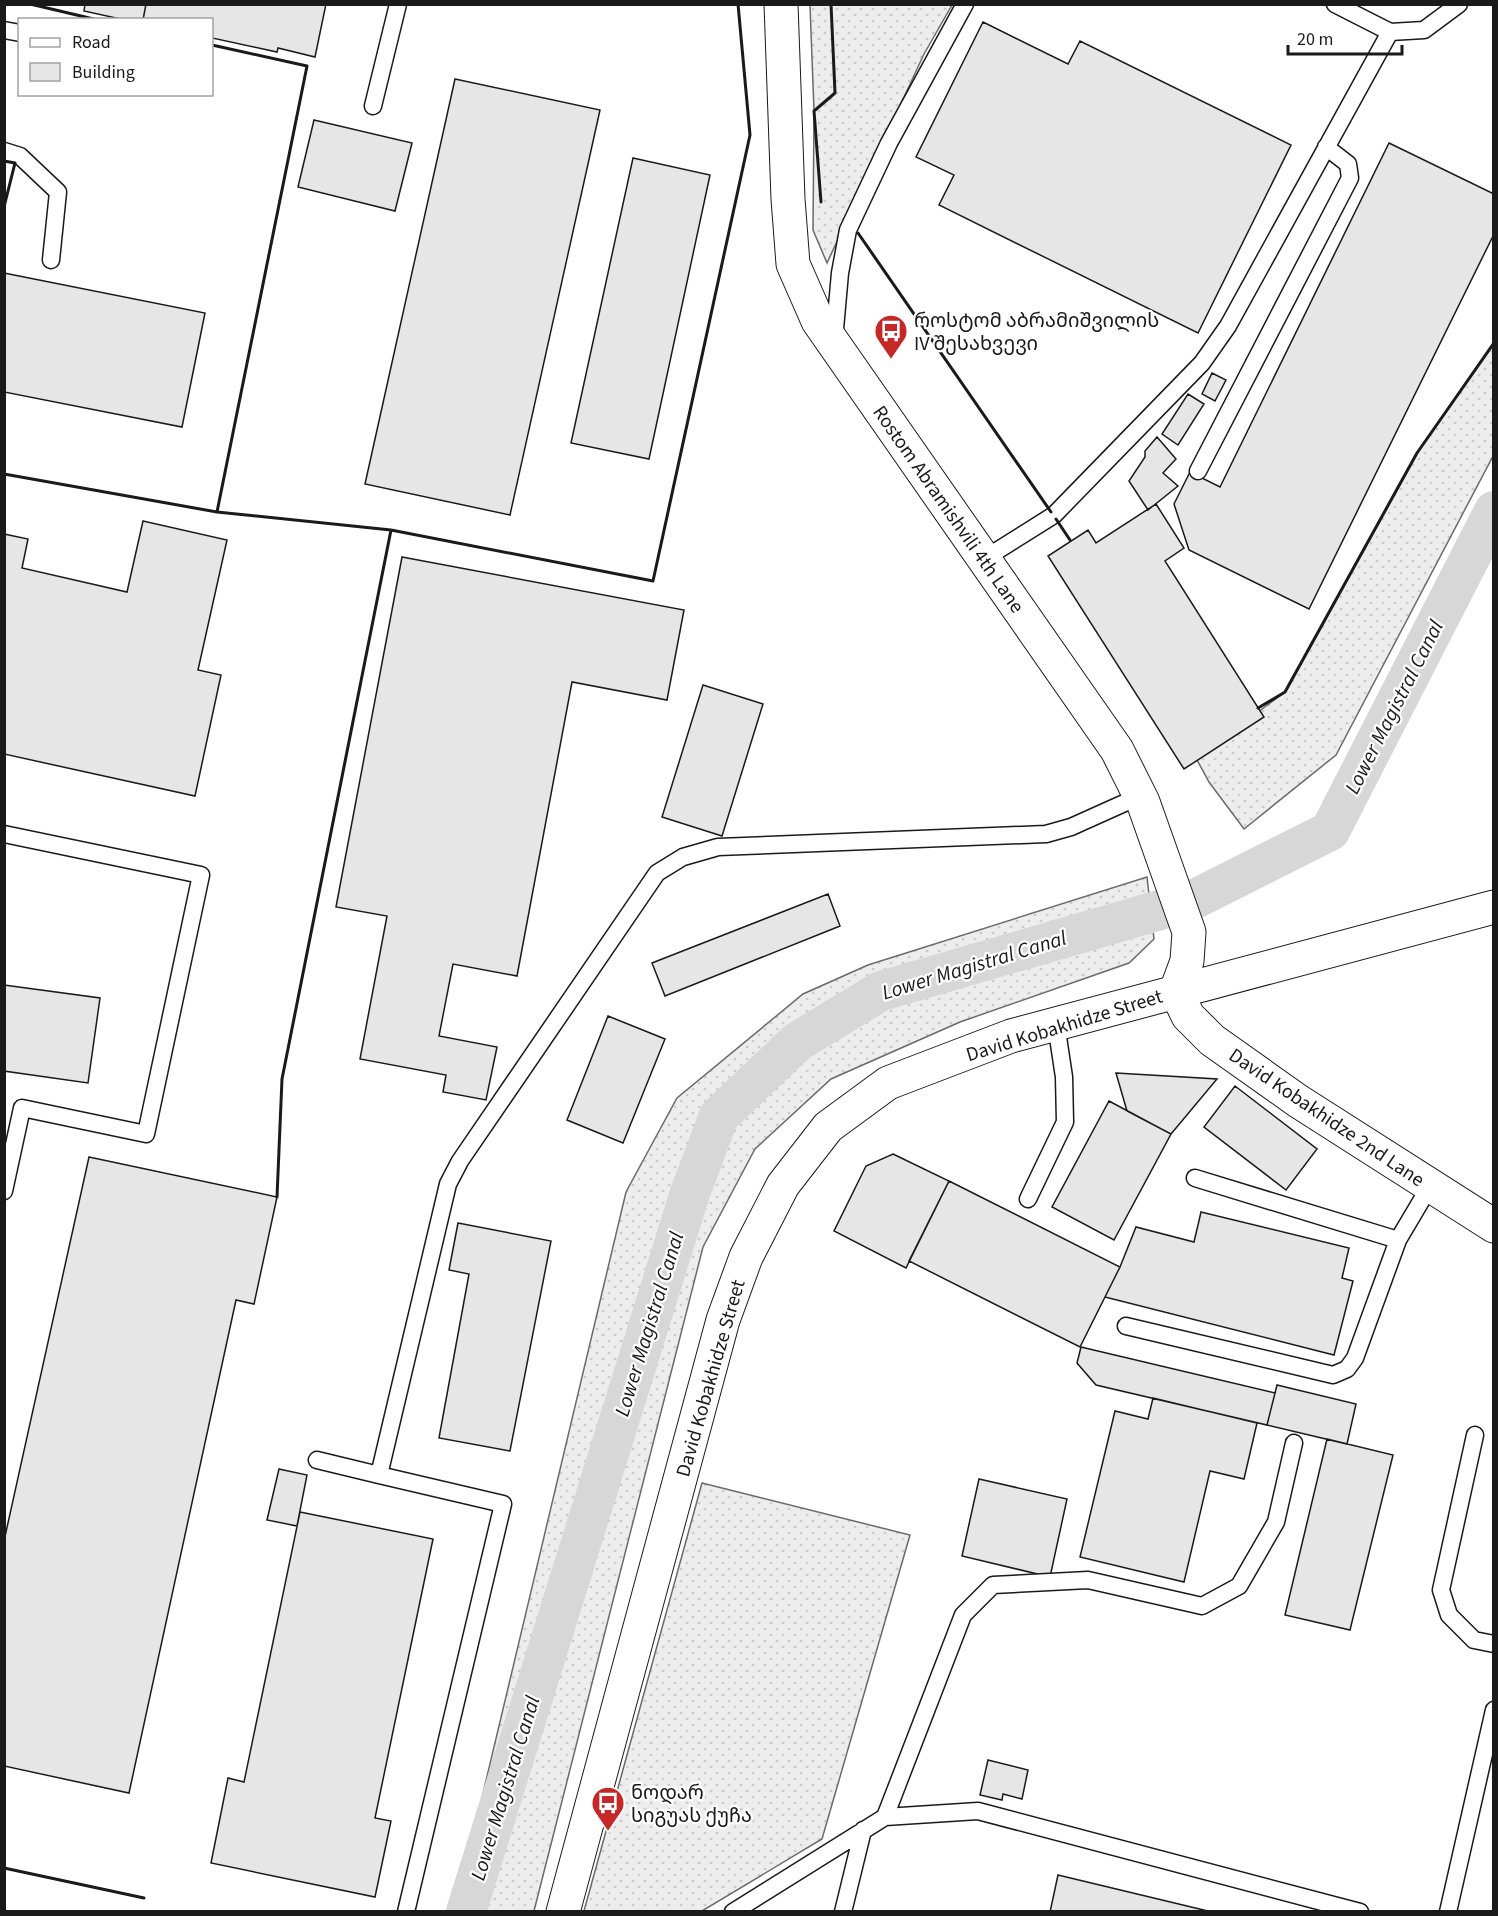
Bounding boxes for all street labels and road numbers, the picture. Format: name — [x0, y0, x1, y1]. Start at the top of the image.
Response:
street label: Rostom Abramishvili 4th Lane — [866, 400, 1031, 619]
street label: David Kobakhidze Street — [963, 983, 1166, 1069]
street label: David Kobakhidze 2nd Lane — [1223, 1042, 1430, 1194]
street label: David Kobakhidze Street — [669, 1276, 753, 1480]

